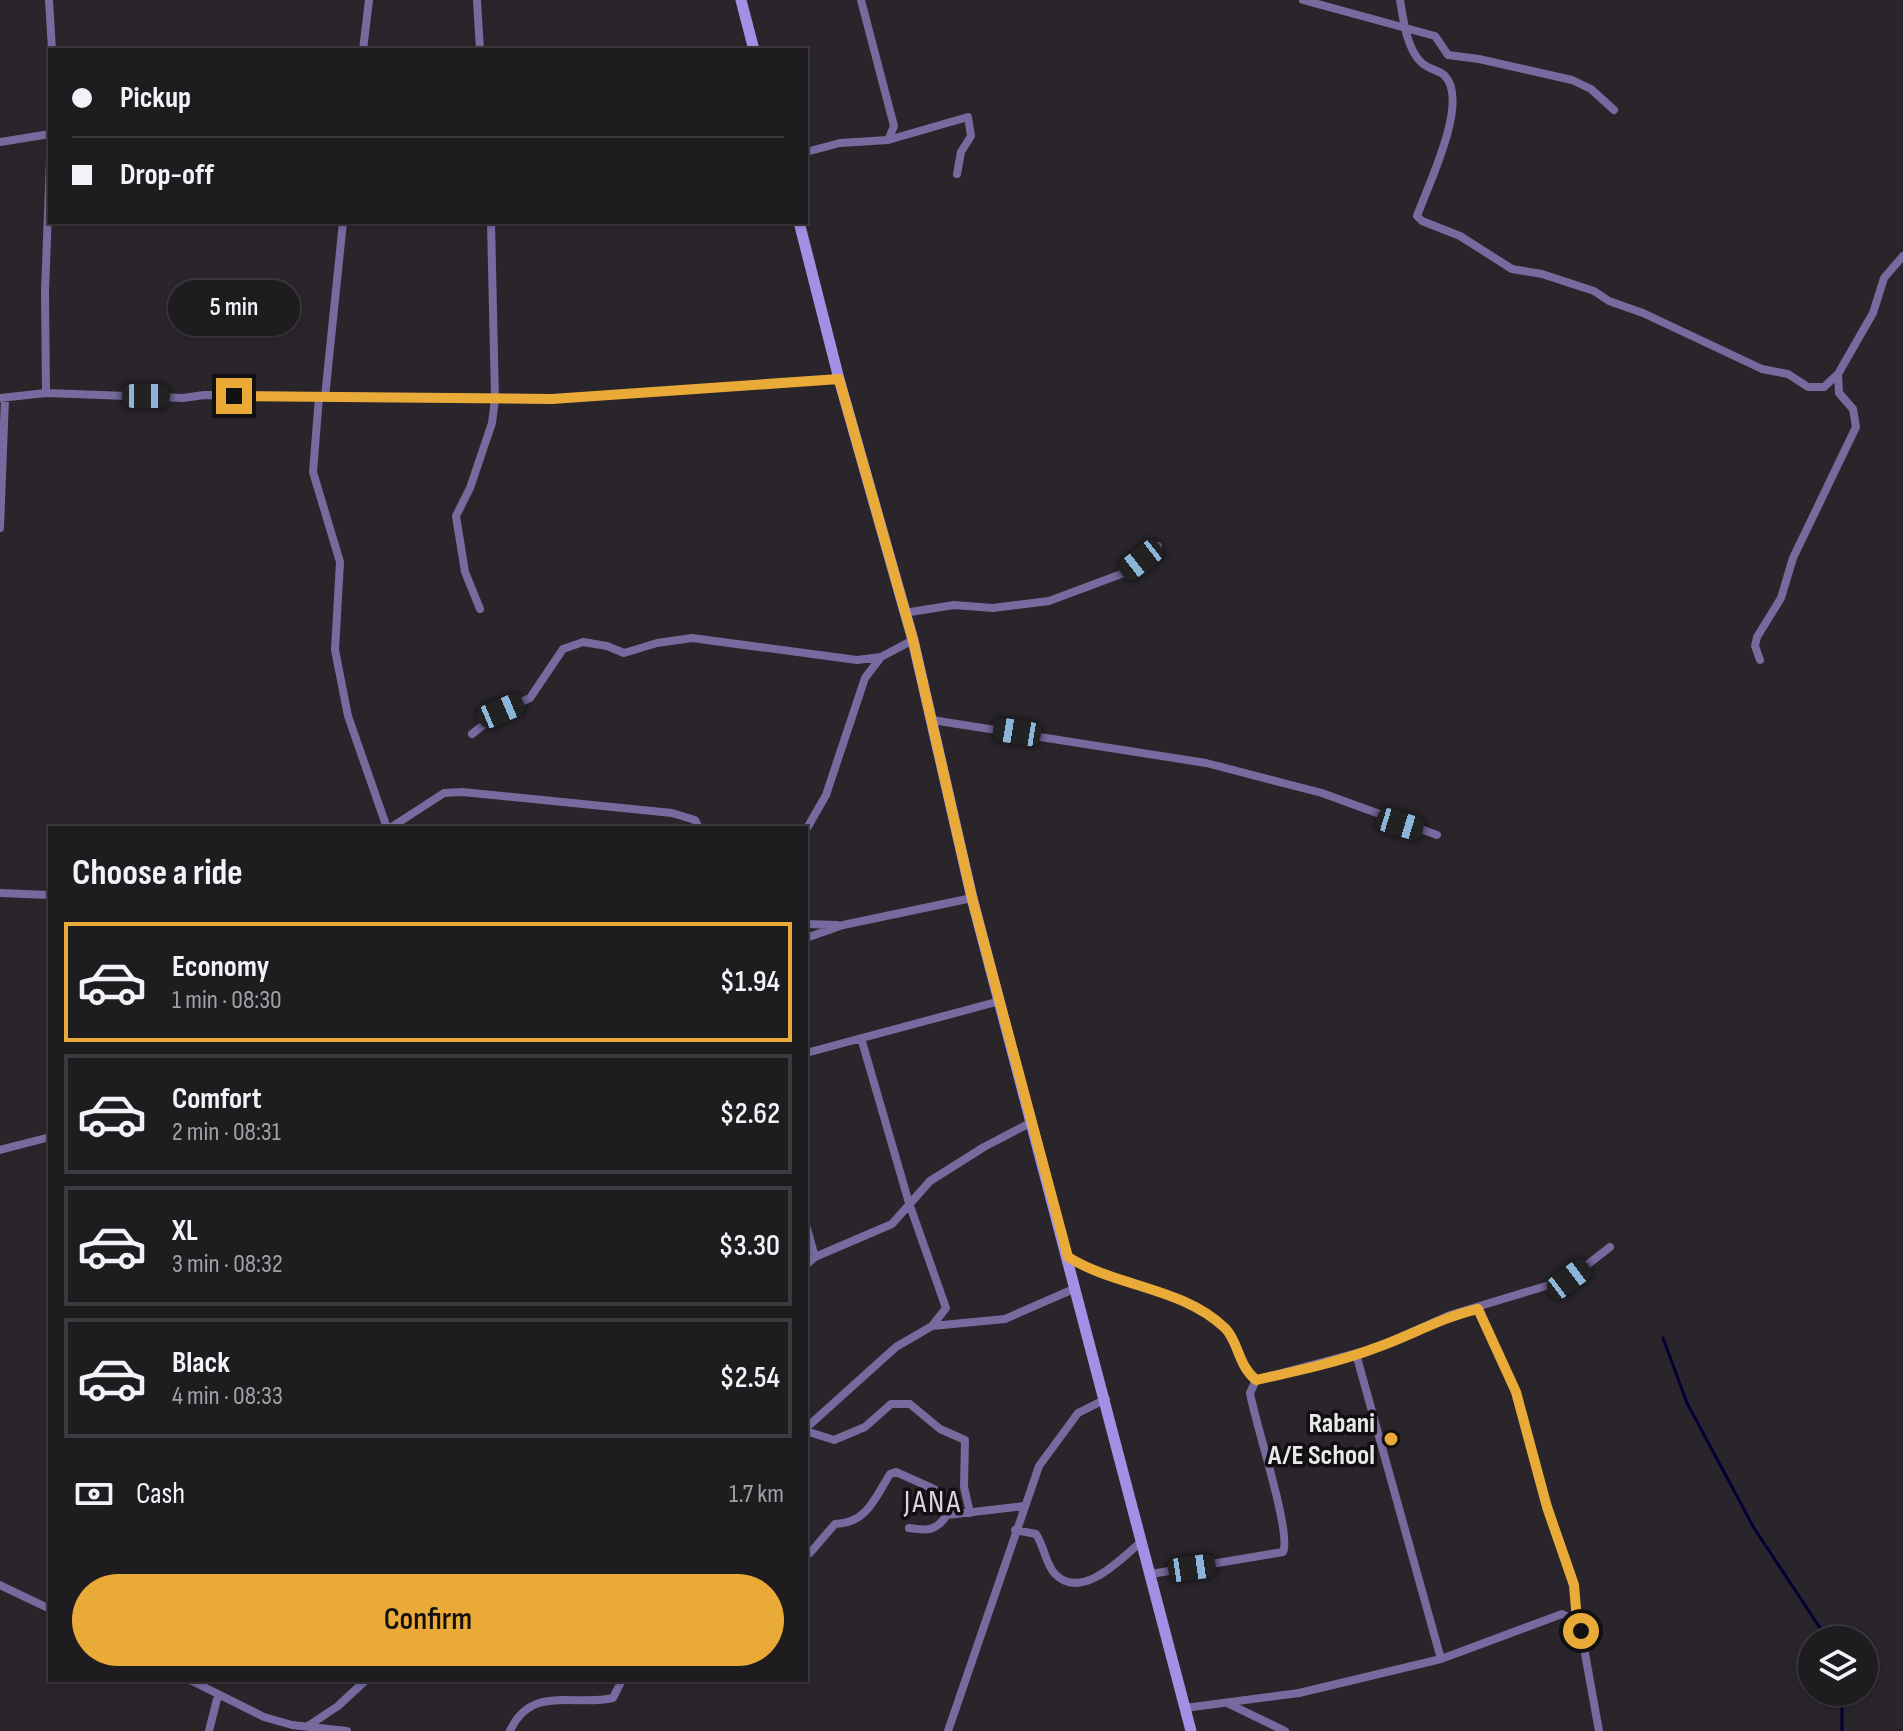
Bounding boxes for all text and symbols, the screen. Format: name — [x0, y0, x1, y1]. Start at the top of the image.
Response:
text: Pickup — [120, 80, 191, 116]
text: Drop-off — [120, 157, 214, 193]
callout: 5 min — [168, 280, 300, 336]
text: 5 min — [210, 292, 258, 323]
route end — [216, 378, 252, 414]
car — [122, 384, 170, 408]
car — [1115, 536, 1167, 584]
car — [474, 691, 528, 731]
car — [991, 716, 1043, 748]
car — [1374, 806, 1426, 842]
text: Choose a ride — [72, 852, 243, 895]
icon: car — [76, 946, 148, 1018]
text: Economy — [172, 949, 269, 985]
text: $1.94 — [720, 964, 780, 1000]
text: 1 min · 08:30 — [172, 985, 282, 1016]
icon: car — [76, 1078, 148, 1150]
text: Comfort — [172, 1081, 262, 1117]
text: $2.62 — [720, 1096, 780, 1132]
text: 2 min · 08:31 — [172, 1117, 281, 1148]
icon: car — [76, 1210, 148, 1282]
text: XL — [172, 1213, 198, 1249]
text: $3.30 — [718, 1228, 780, 1264]
text: 3 min · 08:32 — [172, 1249, 283, 1280]
car — [1543, 1255, 1595, 1303]
icon: car — [76, 1342, 148, 1414]
text: Black — [172, 1345, 230, 1381]
text: $2.54 — [720, 1360, 780, 1396]
text: 4 min · 08:33 — [172, 1381, 283, 1412]
place label: Rabani A/E School — [1267, 1407, 1375, 1472]
marker: Rabani A/E School — [1382, 1430, 1400, 1448]
icon: cash — [72, 1472, 116, 1516]
text: Cash — [136, 1476, 185, 1512]
text: 1.7 km — [729, 1479, 784, 1510]
district label: JANA — [903, 1483, 962, 1522]
car — [1167, 1553, 1217, 1583]
button: Confirm — [72, 1574, 784, 1666]
route start — [1563, 1613, 1599, 1649]
map controls — [1798, 1626, 1878, 1706]
button: layers — [1798, 1626, 1878, 1706]

